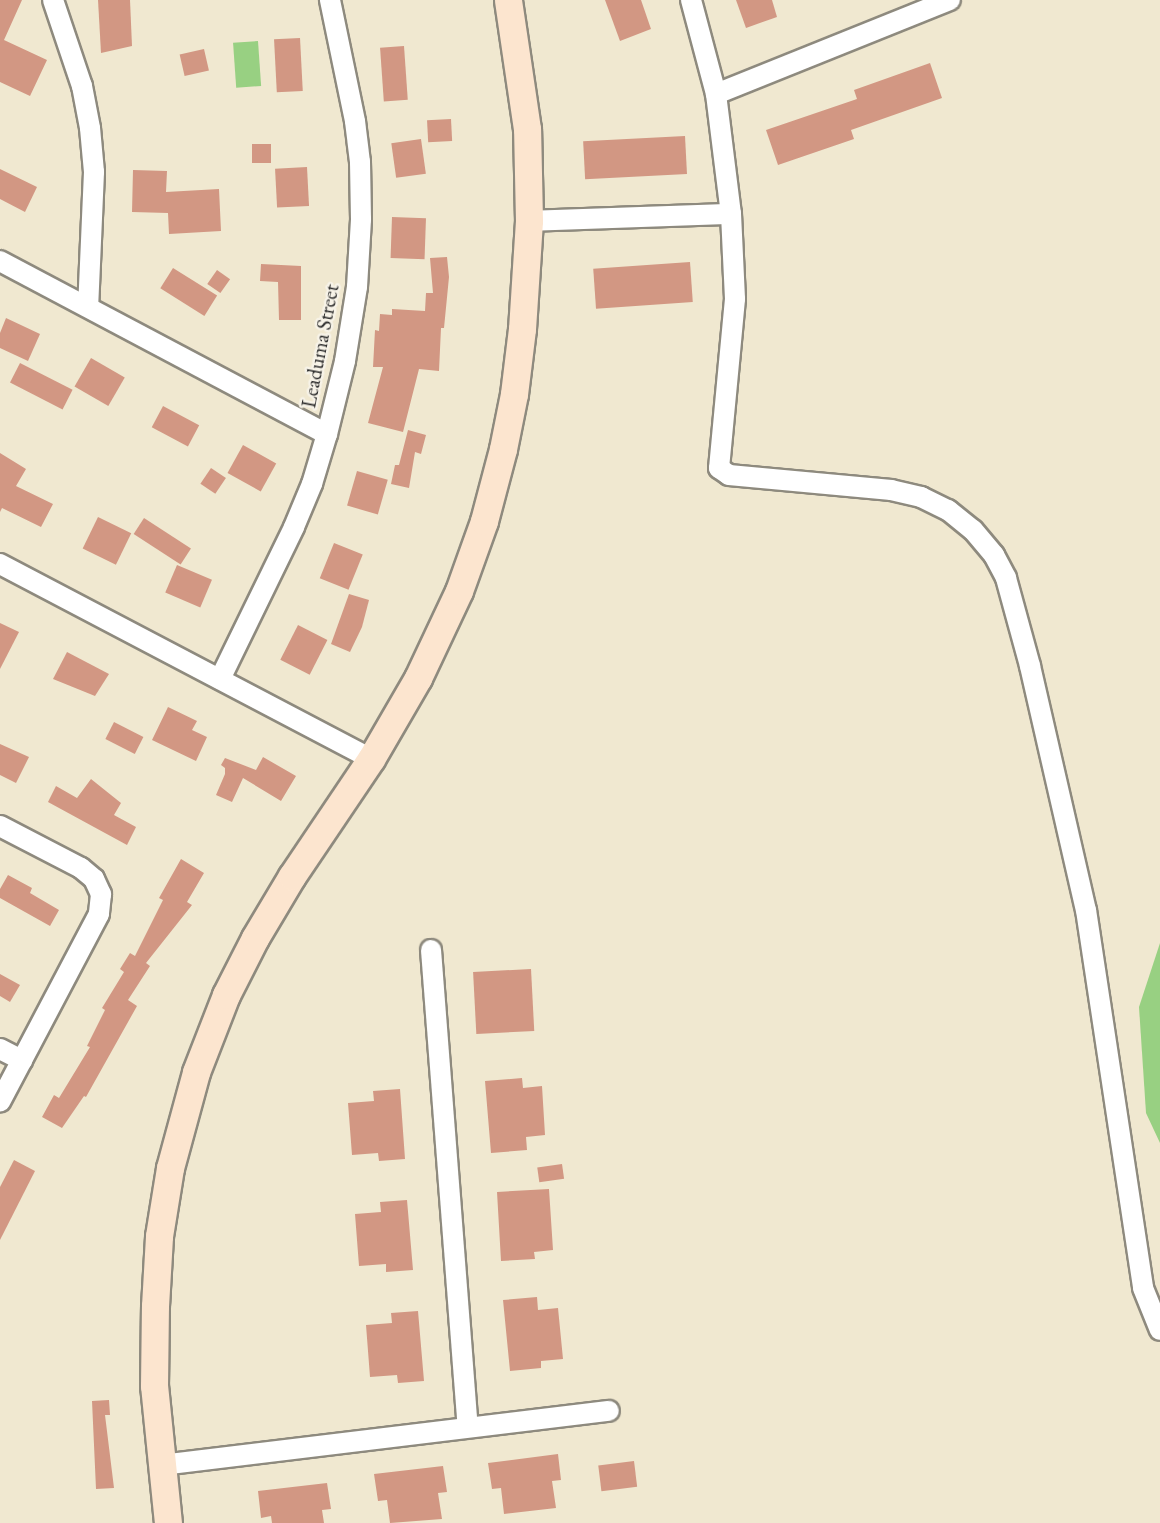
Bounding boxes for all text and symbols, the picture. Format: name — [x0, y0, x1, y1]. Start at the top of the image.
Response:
street label: Leaduma Street — [296, 282, 344, 410]

